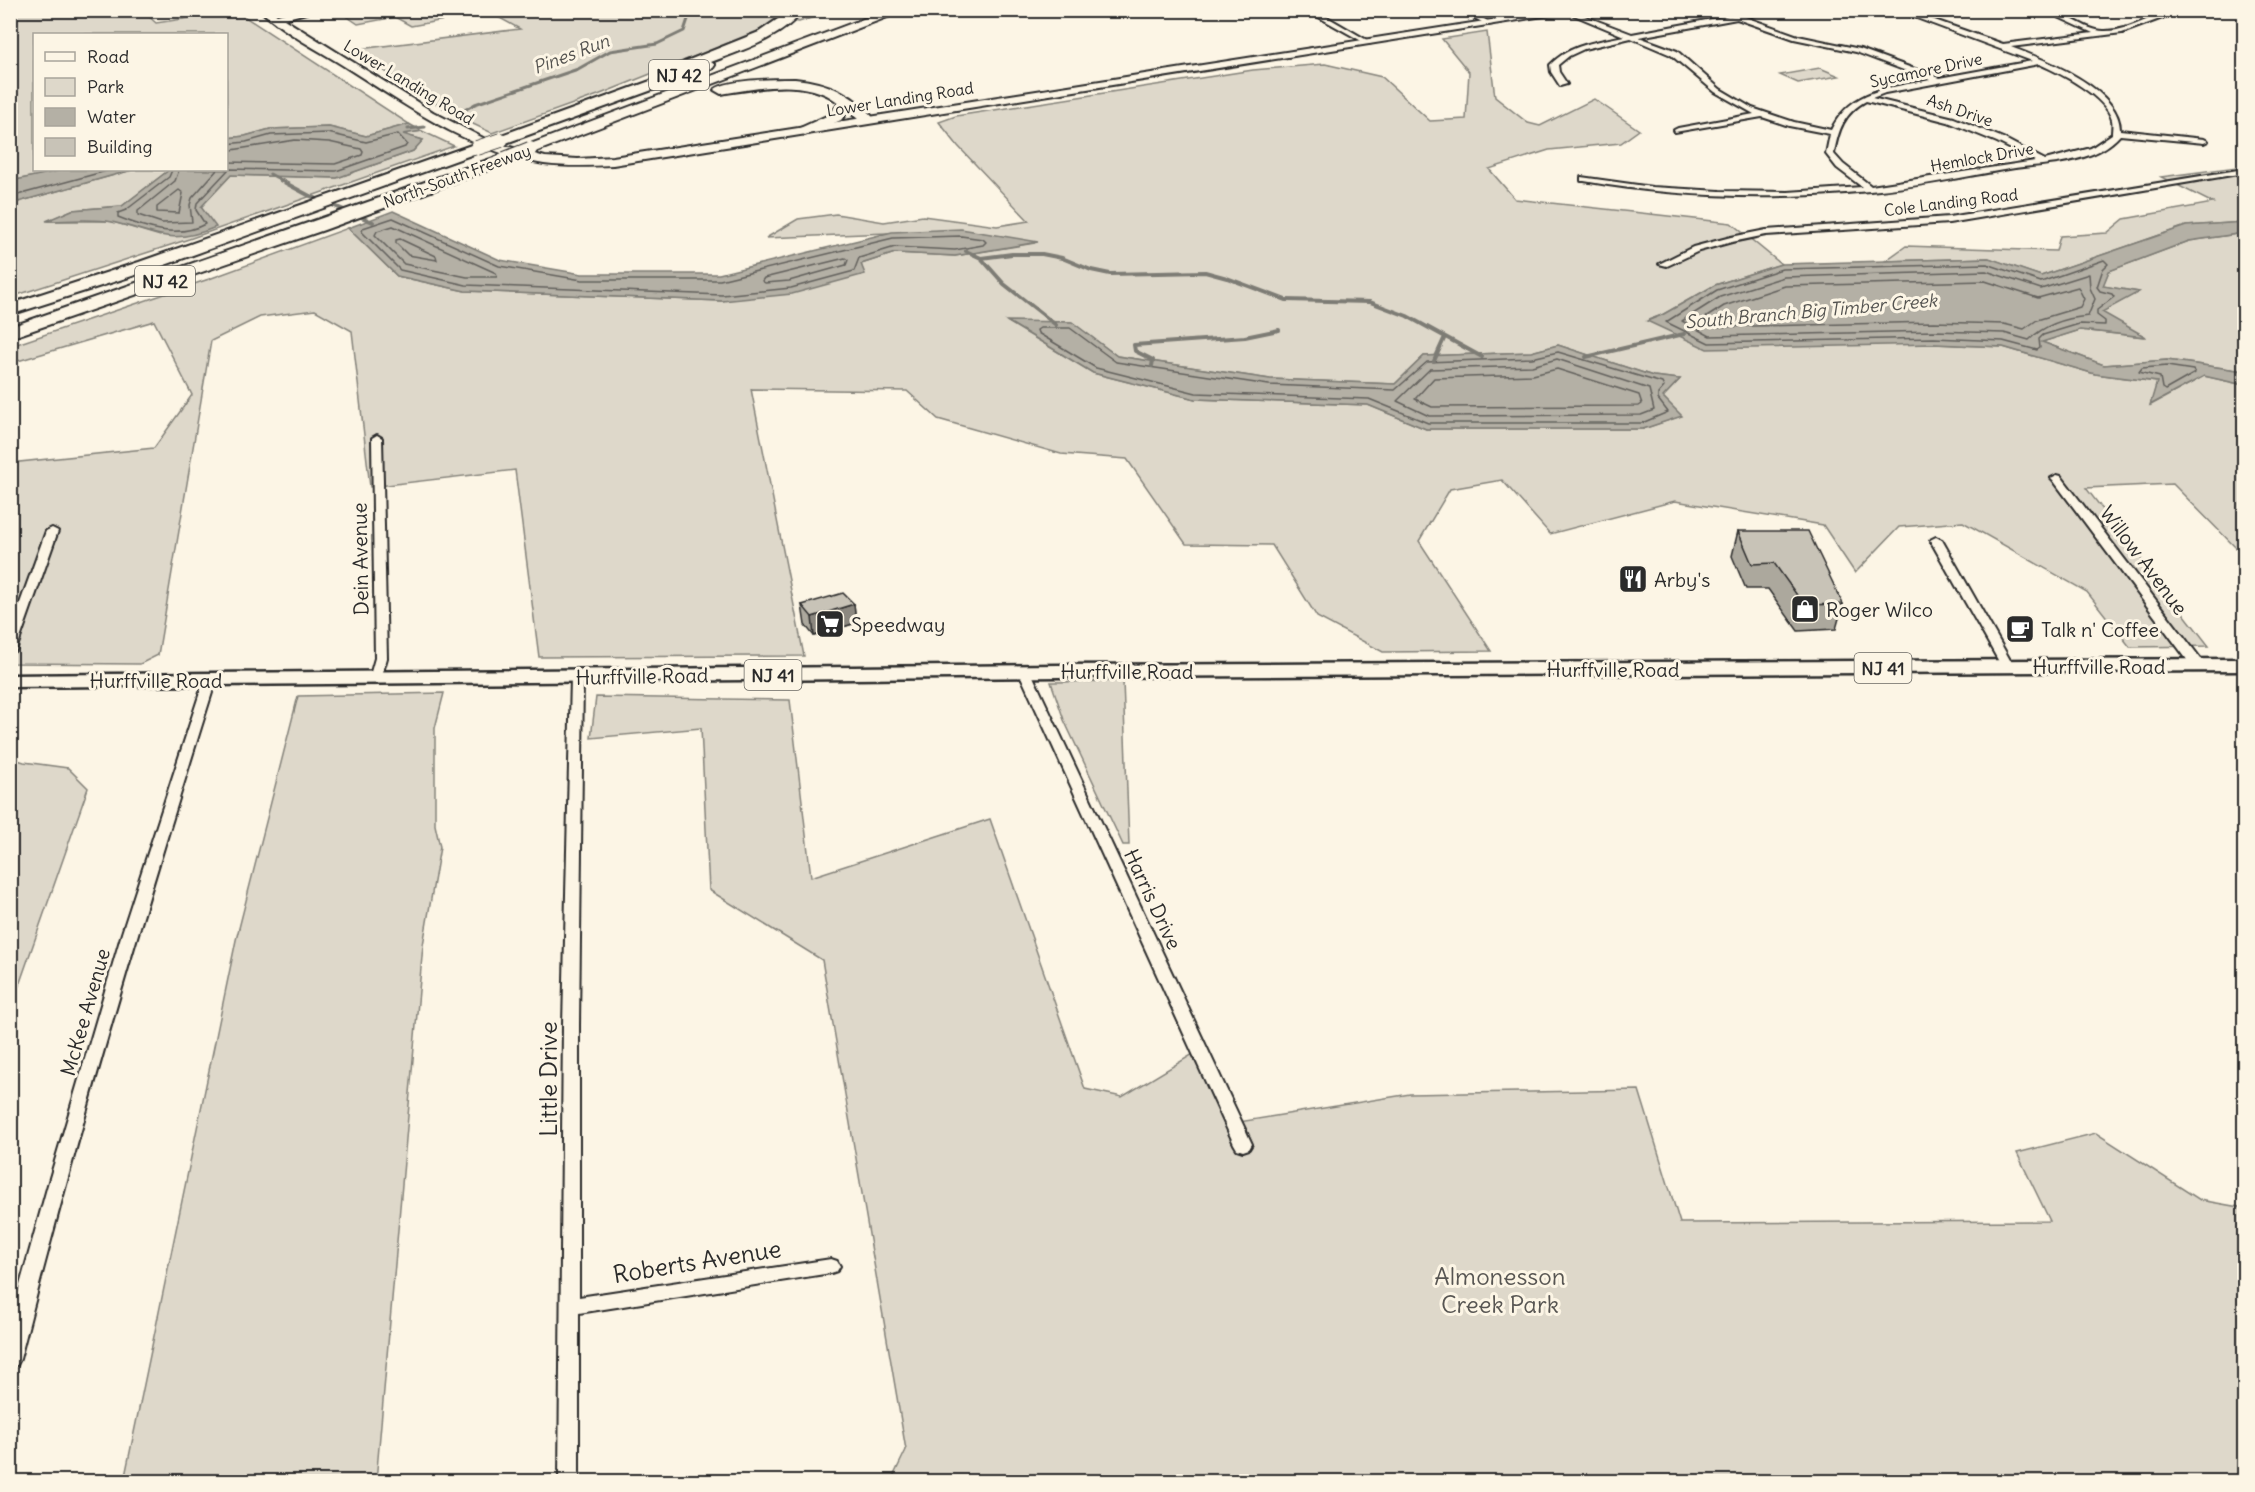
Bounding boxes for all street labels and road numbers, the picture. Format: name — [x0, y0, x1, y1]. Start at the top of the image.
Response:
street label: Lower Landing Road — [340, 35, 478, 129]
street label: Sycamore Drive — [1868, 48, 1984, 92]
road number: NJ 42 — [649, 60, 709, 90]
street label: Lower Landing Road — [825, 78, 975, 120]
street label: Ash Drive — [1924, 89, 1996, 131]
street label: Hemlock Drive — [1929, 138, 2035, 176]
street label: North-South Freeway — [381, 140, 533, 212]
street label: Cole Landing Road — [1883, 184, 2019, 220]
road number: NJ 42 — [135, 266, 195, 296]
street label: Willow Avenue — [2095, 500, 2193, 620]
street label: Dein Avenue — [347, 502, 373, 616]
road number: NJ 41 — [1854, 653, 1912, 683]
street label: Hurffville Road — [2033, 654, 2166, 679]
street label: Hurffville Road — [1547, 657, 1680, 682]
street label: Hurffville Road — [1061, 659, 1194, 684]
road number: NJ 41 — [744, 660, 802, 690]
street label: Hurffville Road — [575, 662, 709, 690]
street label: Hurffville Road — [90, 668, 223, 693]
street label: Harris Drive — [1119, 845, 1187, 953]
street label: McKee Avenue — [55, 945, 115, 1079]
street label: Little Drive — [533, 1021, 563, 1137]
street label: Roberts Avenue — [611, 1233, 783, 1289]

